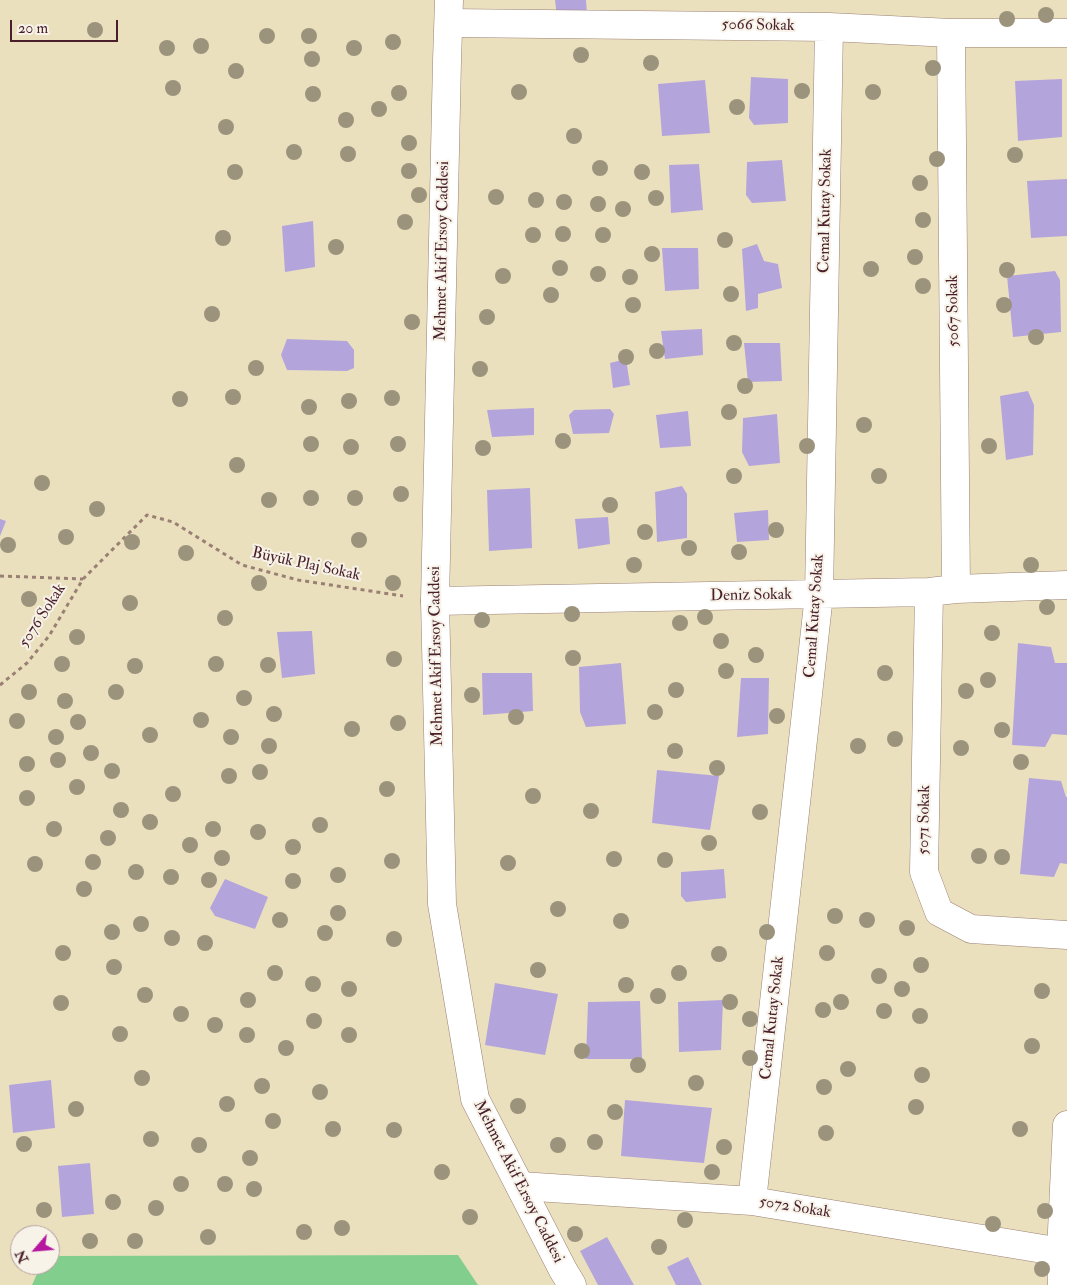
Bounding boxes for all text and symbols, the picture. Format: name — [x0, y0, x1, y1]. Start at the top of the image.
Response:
scale bar — [12, 10, 120, 42]
street label: 5066 Sokak — [721, 16, 795, 36]
text: 20 m — [18, 19, 48, 38]
street label: Cemal Kutay Sokak — [815, 149, 837, 273]
street label: Mehmet Akif Ersoy Caddesi — [432, 161, 454, 341]
street label: 5067 Sokak — [944, 275, 964, 347]
street label: Büyük Plaj Sokak — [250, 544, 362, 586]
street label: Cemal Kutay Sokak — [801, 553, 829, 679]
street label: Mehmet Akif Ersoy Caddesi — [426, 566, 448, 746]
street label: 5076 Sokak — [15, 581, 71, 651]
street label: Deniz Sokak — [710, 586, 792, 606]
street label: 5071 Sokak — [915, 785, 935, 855]
street label: Cemal Kutay Sokak — [757, 955, 789, 1081]
street label: Mehmet Akif Ersoy Caddesi — [469, 1097, 567, 1267]
street label: 5072 Sokak — [758, 1193, 832, 1223]
north arrow — [10, 1225, 60, 1275]
text: N — [12, 1247, 33, 1266]

